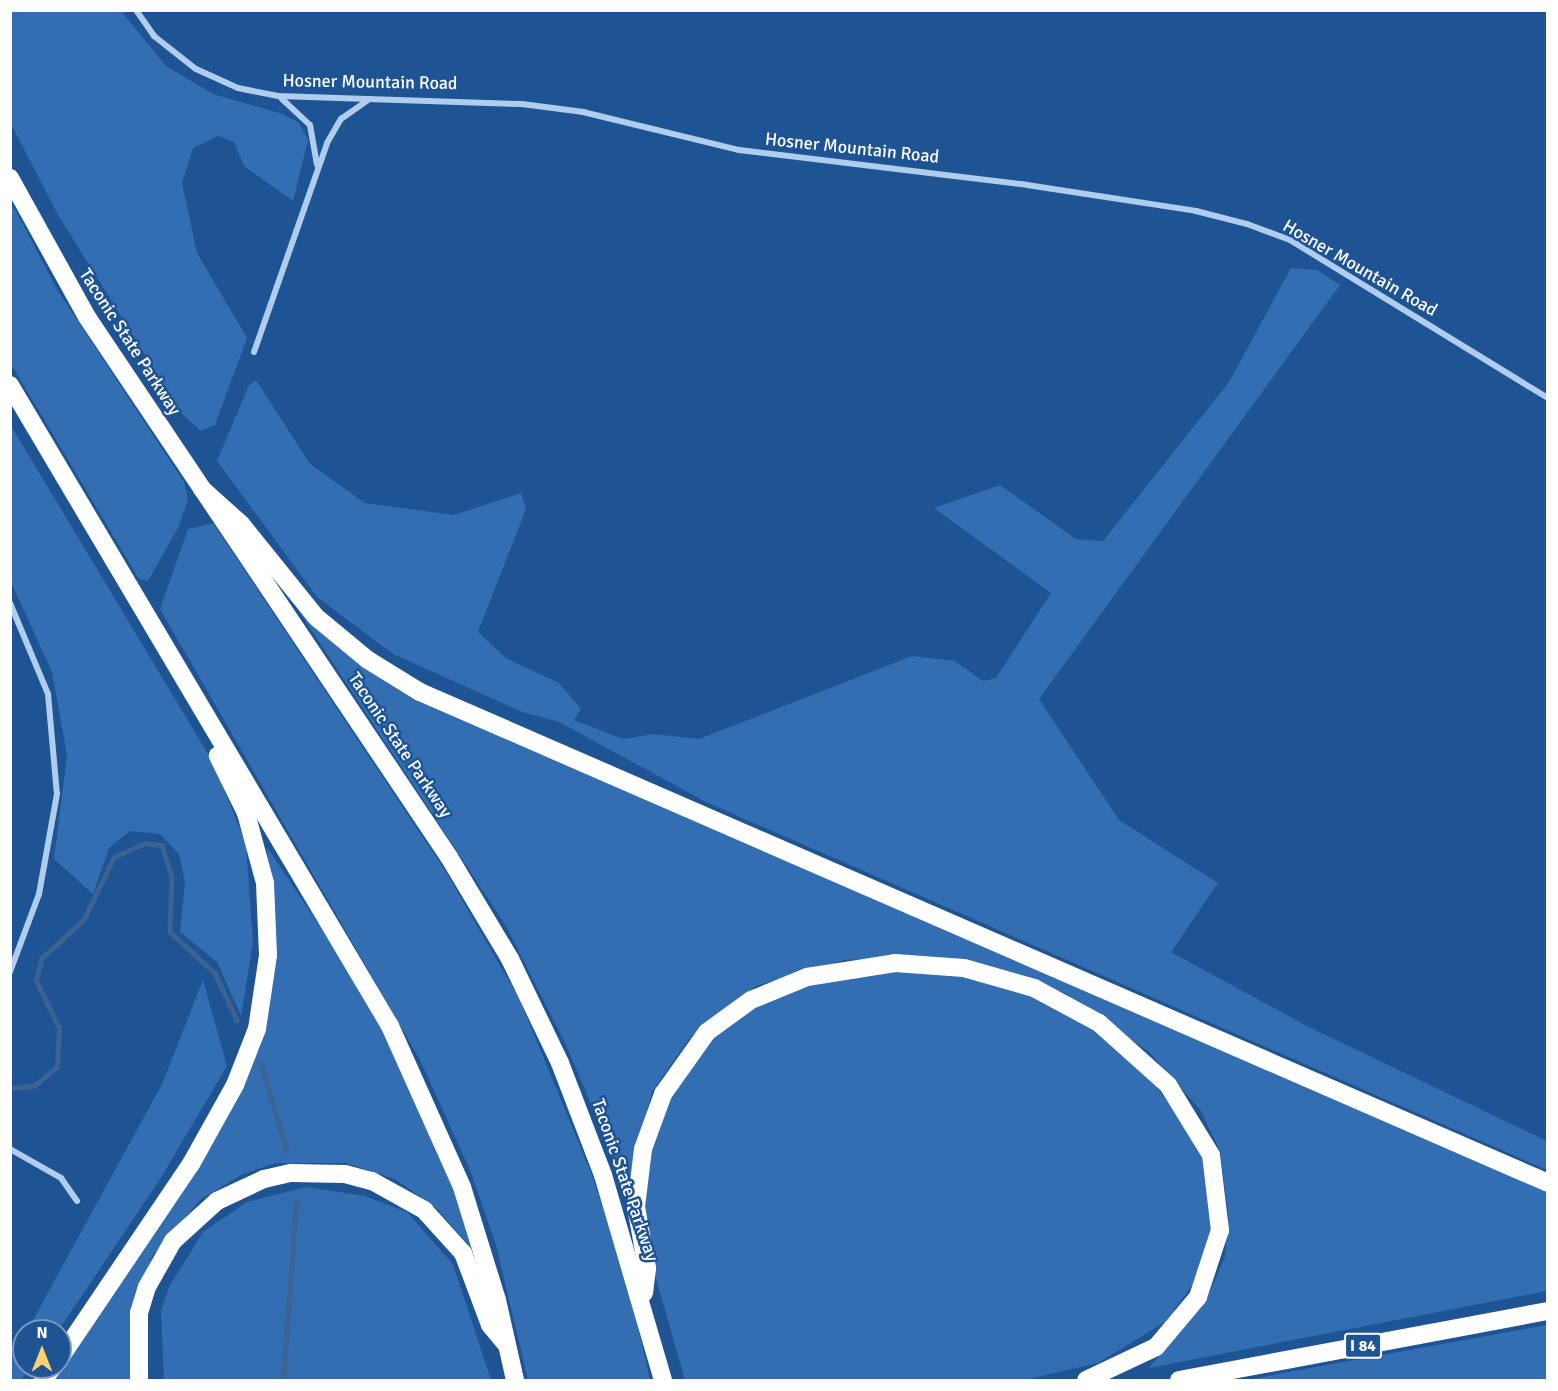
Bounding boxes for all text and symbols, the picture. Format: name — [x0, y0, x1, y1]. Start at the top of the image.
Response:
street label: Hosner Mountain Road — [282, 70, 458, 94]
street label: Hosner Mountain Road — [764, 128, 940, 168]
street label: Hosner Mountain Road — [1279, 215, 1441, 321]
street label: Taconic State Parkway — [75, 265, 185, 419]
street label: Taconic State Parkway — [343, 668, 457, 822]
street label: Taconic State Parkway — [587, 1096, 663, 1264]
north arrow — [12, 1319, 72, 1379]
text: N — [36, 1323, 48, 1343]
road number: I 84 — [1344, 1333, 1382, 1359]

